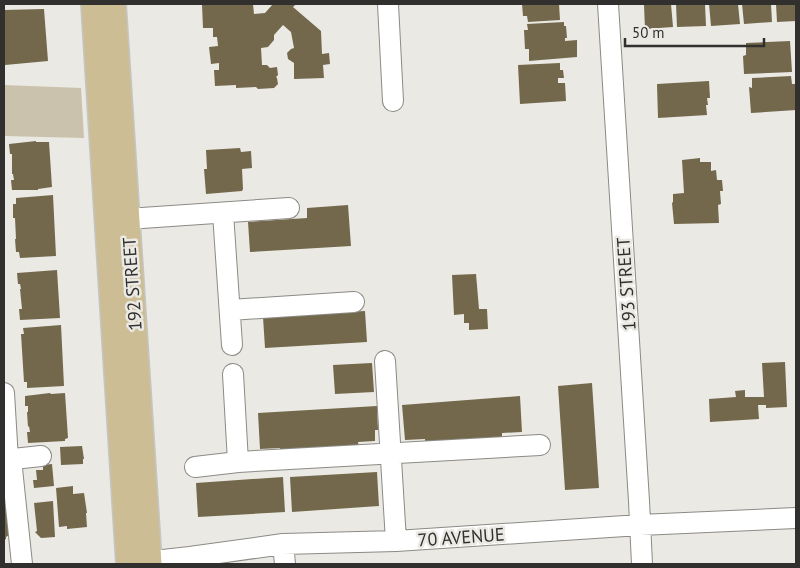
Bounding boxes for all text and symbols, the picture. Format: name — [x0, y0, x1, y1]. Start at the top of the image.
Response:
scale bar — [625, 15, 764, 47]
text: 50 m — [632, 23, 665, 42]
street label: 192 STREET — [117, 236, 147, 332]
street label: 193 STREET — [611, 236, 641, 332]
street label: 70 AVENUE — [417, 522, 505, 552]

